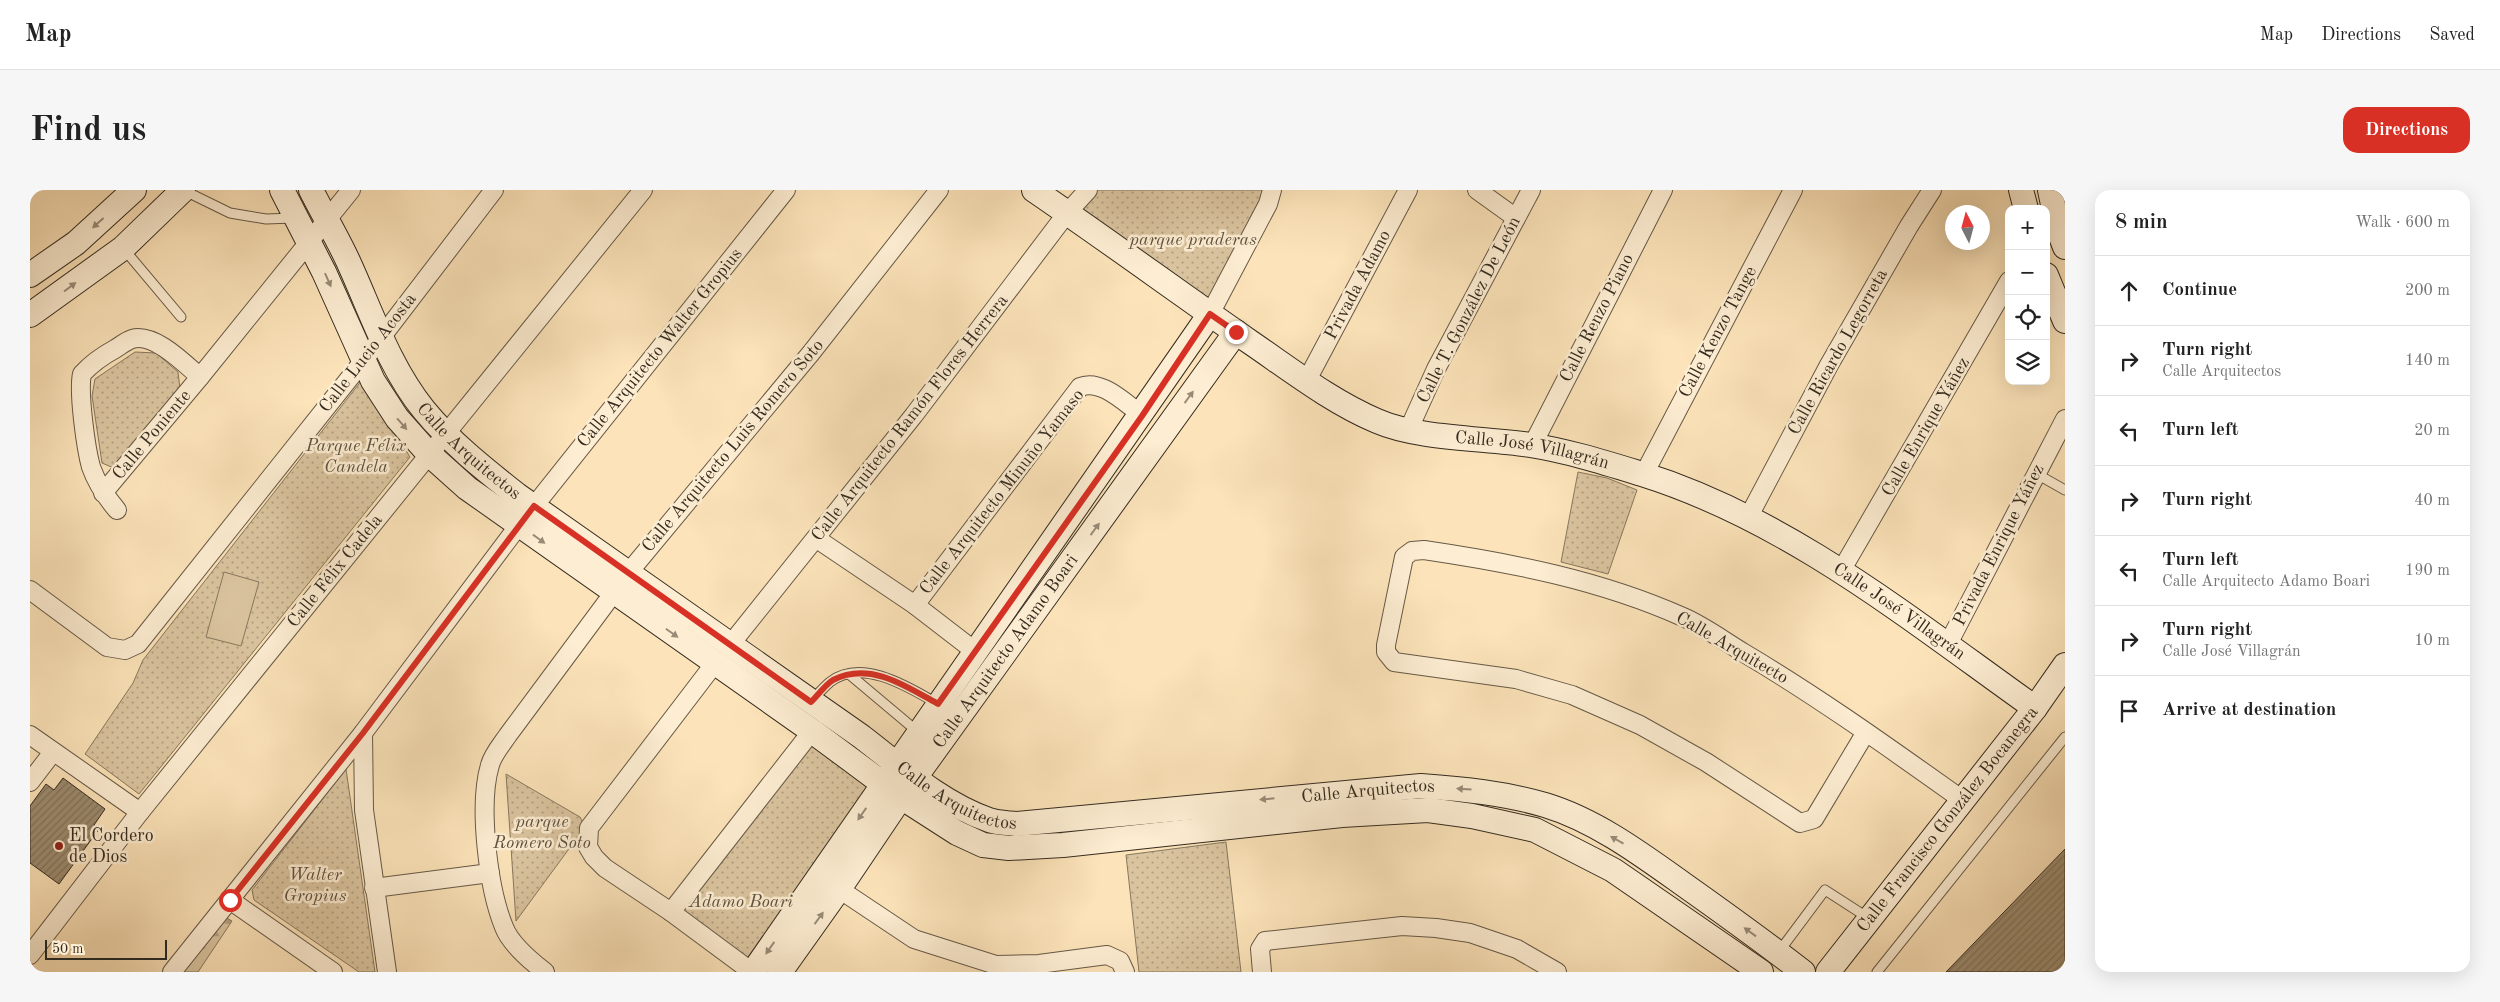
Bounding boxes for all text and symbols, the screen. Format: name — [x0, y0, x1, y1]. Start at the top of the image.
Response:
text: Map — [25, 23, 72, 47]
text: Map — [2260, 26, 2293, 44]
text: Directions — [2321, 26, 2401, 44]
text: Saved — [2429, 26, 2475, 44]
button: Directions — [2343, 107, 2470, 153]
text: Find us — [30, 113, 146, 148]
north arrow — [1945, 205, 1990, 250]
map controls — [2005, 205, 2050, 385]
button: + — [2005, 205, 2050, 250]
text: 8 min — [2115, 212, 2168, 233]
street label: Calle T. González De León — [1414, 214, 1524, 406]
text: Walk · 600 m — [2355, 215, 2450, 231]
one-way arrow — [93, 217, 105, 229]
street label: Privada Adamo — [1322, 227, 1394, 343]
park label: parque praderas — [1127, 231, 1257, 249]
street label: Calle Arquitecto Walter Gropius — [574, 245, 746, 451]
button: − — [2005, 250, 2050, 295]
street label: Calle Renzo Piano — [1557, 251, 1637, 385]
street label: Calle Kenzo Tange — [1676, 263, 1760, 401]
street label: Calle Ricardo Legorreta — [1785, 266, 1891, 438]
one-way arrow — [324, 273, 332, 287]
icon: ahead — [2115, 277, 2143, 305]
text: Continue — [2162, 281, 2237, 300]
one-way arrow — [63, 282, 77, 292]
text: 200 m — [2405, 283, 2450, 299]
street label: Calle Lucio Acosta — [316, 290, 420, 416]
street label: Calle Arquitecto Ramón Flores Herrera — [808, 291, 1012, 545]
button: locate — [2005, 295, 2050, 340]
route end — [1225, 321, 1248, 344]
street label: Calle Arquitecto Luis Romero Soto — [639, 336, 827, 556]
button: layers — [2005, 340, 2050, 385]
text: Turn right — [2162, 341, 2252, 360]
icon: right — [2115, 347, 2143, 375]
text: 140 m — [2405, 353, 2450, 369]
street label: Calle Enrique Yáñez — [1879, 354, 1973, 500]
text: Calle Arquitectos — [2162, 364, 2281, 380]
street label: Calle Arquitecto Minuño Yamaso — [916, 386, 1088, 598]
street label: Calle Poniente — [109, 387, 195, 483]
one-way arrow — [1184, 391, 1195, 404]
street label: Calle Arquitectos — [413, 400, 524, 503]
one-way arrow — [397, 417, 408, 430]
icon: left — [2115, 417, 2143, 445]
text: Turn left — [2162, 421, 2239, 440]
text: 20 m — [2414, 423, 2450, 439]
street label: Calle José Villagrán — [1454, 428, 1611, 473]
park label: Parque Félix Candela — [305, 437, 406, 476]
street label: Privada Enrique Yáñez — [1950, 461, 2048, 629]
icon: right — [2115, 487, 2143, 515]
text: Turn right — [2162, 491, 2252, 510]
text: 40 m — [2414, 493, 2450, 509]
street label: Calle Félix Cadela — [284, 511, 386, 631]
one-way arrow — [1090, 522, 1100, 536]
one-way arrow — [532, 534, 546, 544]
street label: Calle Arquitecto Adamo Boari — [930, 551, 1082, 752]
text: Turn left — [2162, 551, 2239, 570]
icon: left — [2115, 557, 2143, 585]
street label: Calle José Villagrán — [1830, 560, 1969, 664]
text: 190 m — [2405, 563, 2450, 579]
text: Calle Arquitecto Adamo Boari — [2162, 574, 2370, 590]
street label: Calle Arquitecto — [1673, 609, 1791, 687]
text: Turn right — [2162, 621, 2252, 640]
icon: right — [2115, 627, 2143, 655]
one-way arrow — [665, 628, 679, 638]
text: 10 m — [2414, 633, 2450, 649]
text: Calle José Villagrán — [2162, 644, 2301, 660]
icon: arrive — [2115, 697, 2143, 725]
text: Arrive at destination — [2162, 701, 2336, 720]
street label: Calle Francisco González Bocanegra — [1854, 703, 2042, 936]
street label: Calle Arquitectos — [893, 759, 1018, 833]
street label: Calle Arquitectos — [1300, 777, 1436, 806]
one-way arrow — [1456, 785, 1472, 793]
one-way arrow — [1259, 796, 1275, 804]
one-way arrow — [857, 807, 867, 820]
park label: parque Romero Soto — [492, 813, 591, 852]
place label: El Cordero de Dios — [69, 827, 154, 866]
one-way arrow — [1610, 835, 1623, 844]
marker: El Cordero de Dios — [53, 840, 65, 852]
park label: Walter Gropius — [284, 866, 347, 905]
route start — [219, 889, 242, 912]
park label: Adamo Boari — [688, 893, 793, 911]
one-way arrow — [813, 912, 824, 925]
one-way arrow — [1743, 927, 1757, 937]
scale bar — [45, 937, 168, 960]
one-way arrow — [765, 941, 775, 954]
text: 50 m — [52, 942, 83, 956]

